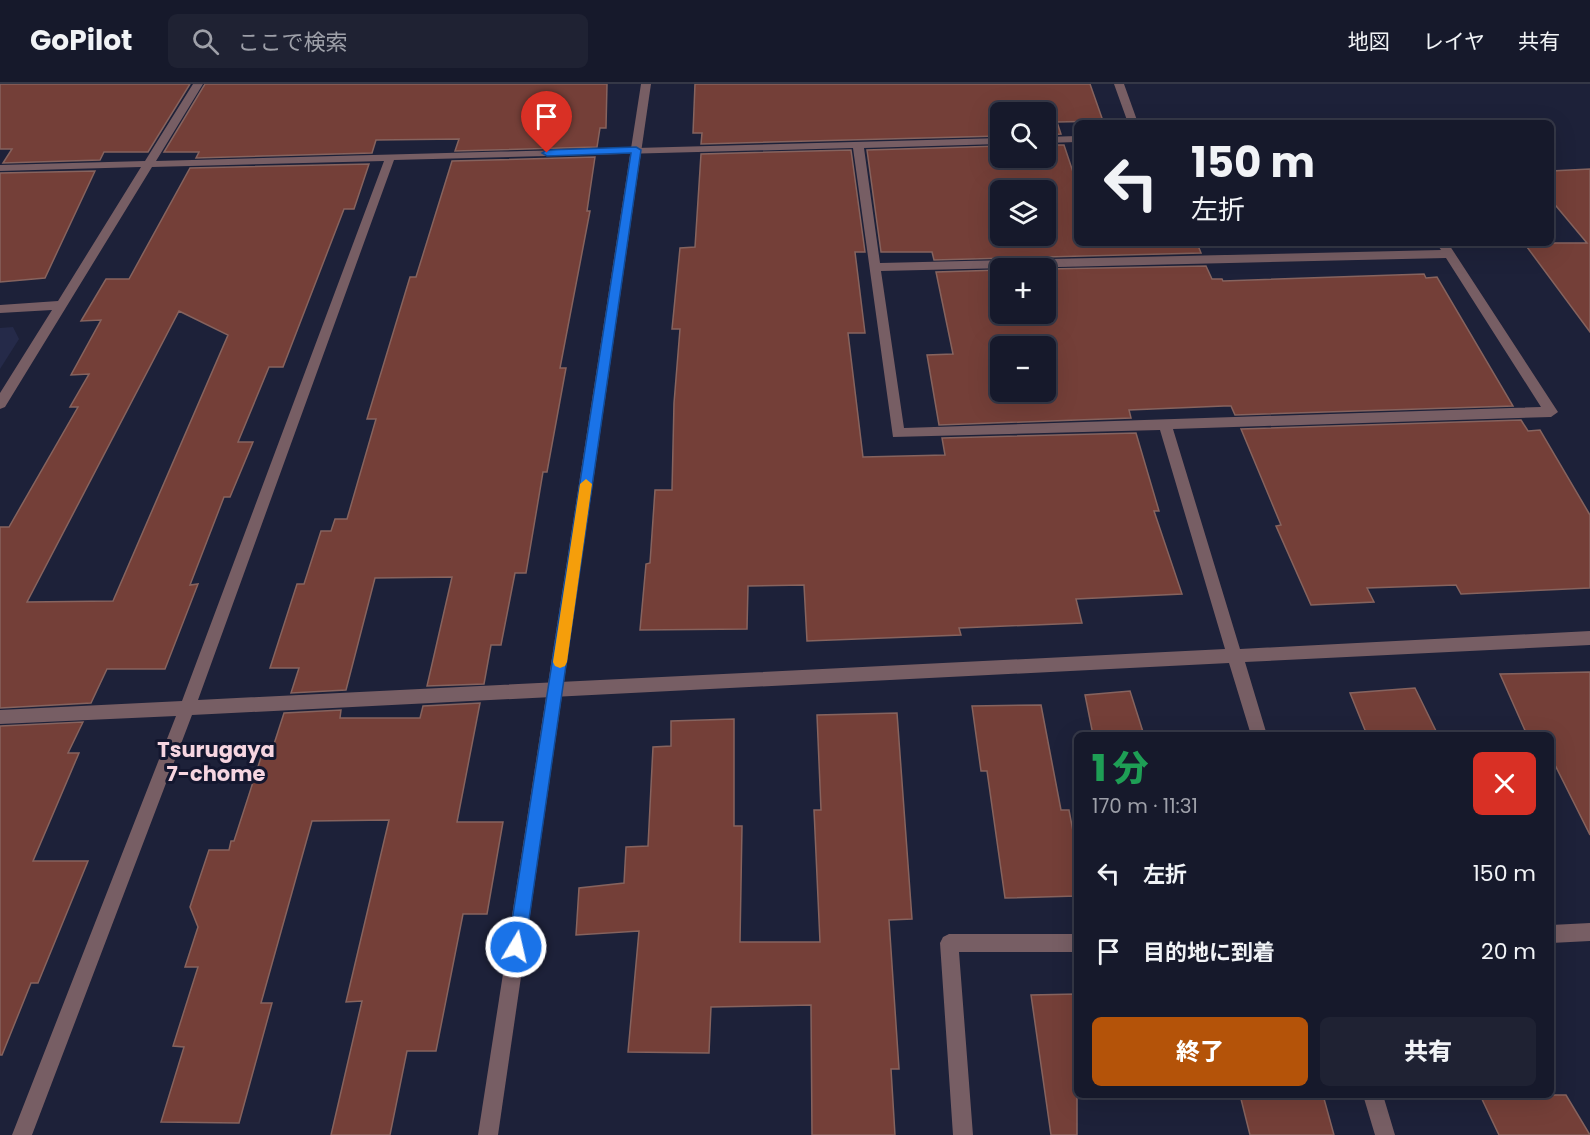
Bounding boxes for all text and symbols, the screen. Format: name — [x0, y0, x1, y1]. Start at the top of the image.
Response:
search box — [168, 14, 588, 68]
text: GoPilot — [30, 21, 132, 60]
icon: search — [189, 25, 222, 58]
text: ここで検索 — [237, 27, 347, 58]
text: 地図 — [1348, 27, 1390, 56]
text: レイヤ — [1423, 27, 1485, 56]
text: 共有 — [1518, 27, 1560, 56]
pin — [521, 91, 572, 153]
icon: arrive — [530, 100, 563, 133]
map controls — [990, 102, 1056, 402]
button: search — [990, 102, 1056, 168]
text: 150 m — [1191, 133, 1315, 192]
icon: left — [1092, 144, 1170, 222]
button: layers — [990, 180, 1056, 246]
text: 左折 — [1191, 191, 1245, 228]
button: + — [990, 258, 1056, 324]
button: − — [990, 336, 1056, 402]
district label: Tsurugaya 7-chome — [157, 735, 275, 788]
text: 1 分 — [1092, 743, 1149, 794]
button: close — [1473, 752, 1536, 815]
text: 170 m · 11:31 — [1092, 792, 1198, 820]
icon: left — [1092, 857, 1125, 890]
text: 150 m — [1473, 858, 1536, 889]
text: 左折 — [1143, 859, 1187, 890]
position arrow — [484, 915, 548, 979]
icon: arrive — [1092, 935, 1125, 968]
text: 20 m — [1481, 936, 1536, 967]
text: 目的地に到着 — [1143, 937, 1275, 968]
button: 終了 — [1092, 1017, 1308, 1086]
button: 共有 — [1320, 1017, 1536, 1086]

